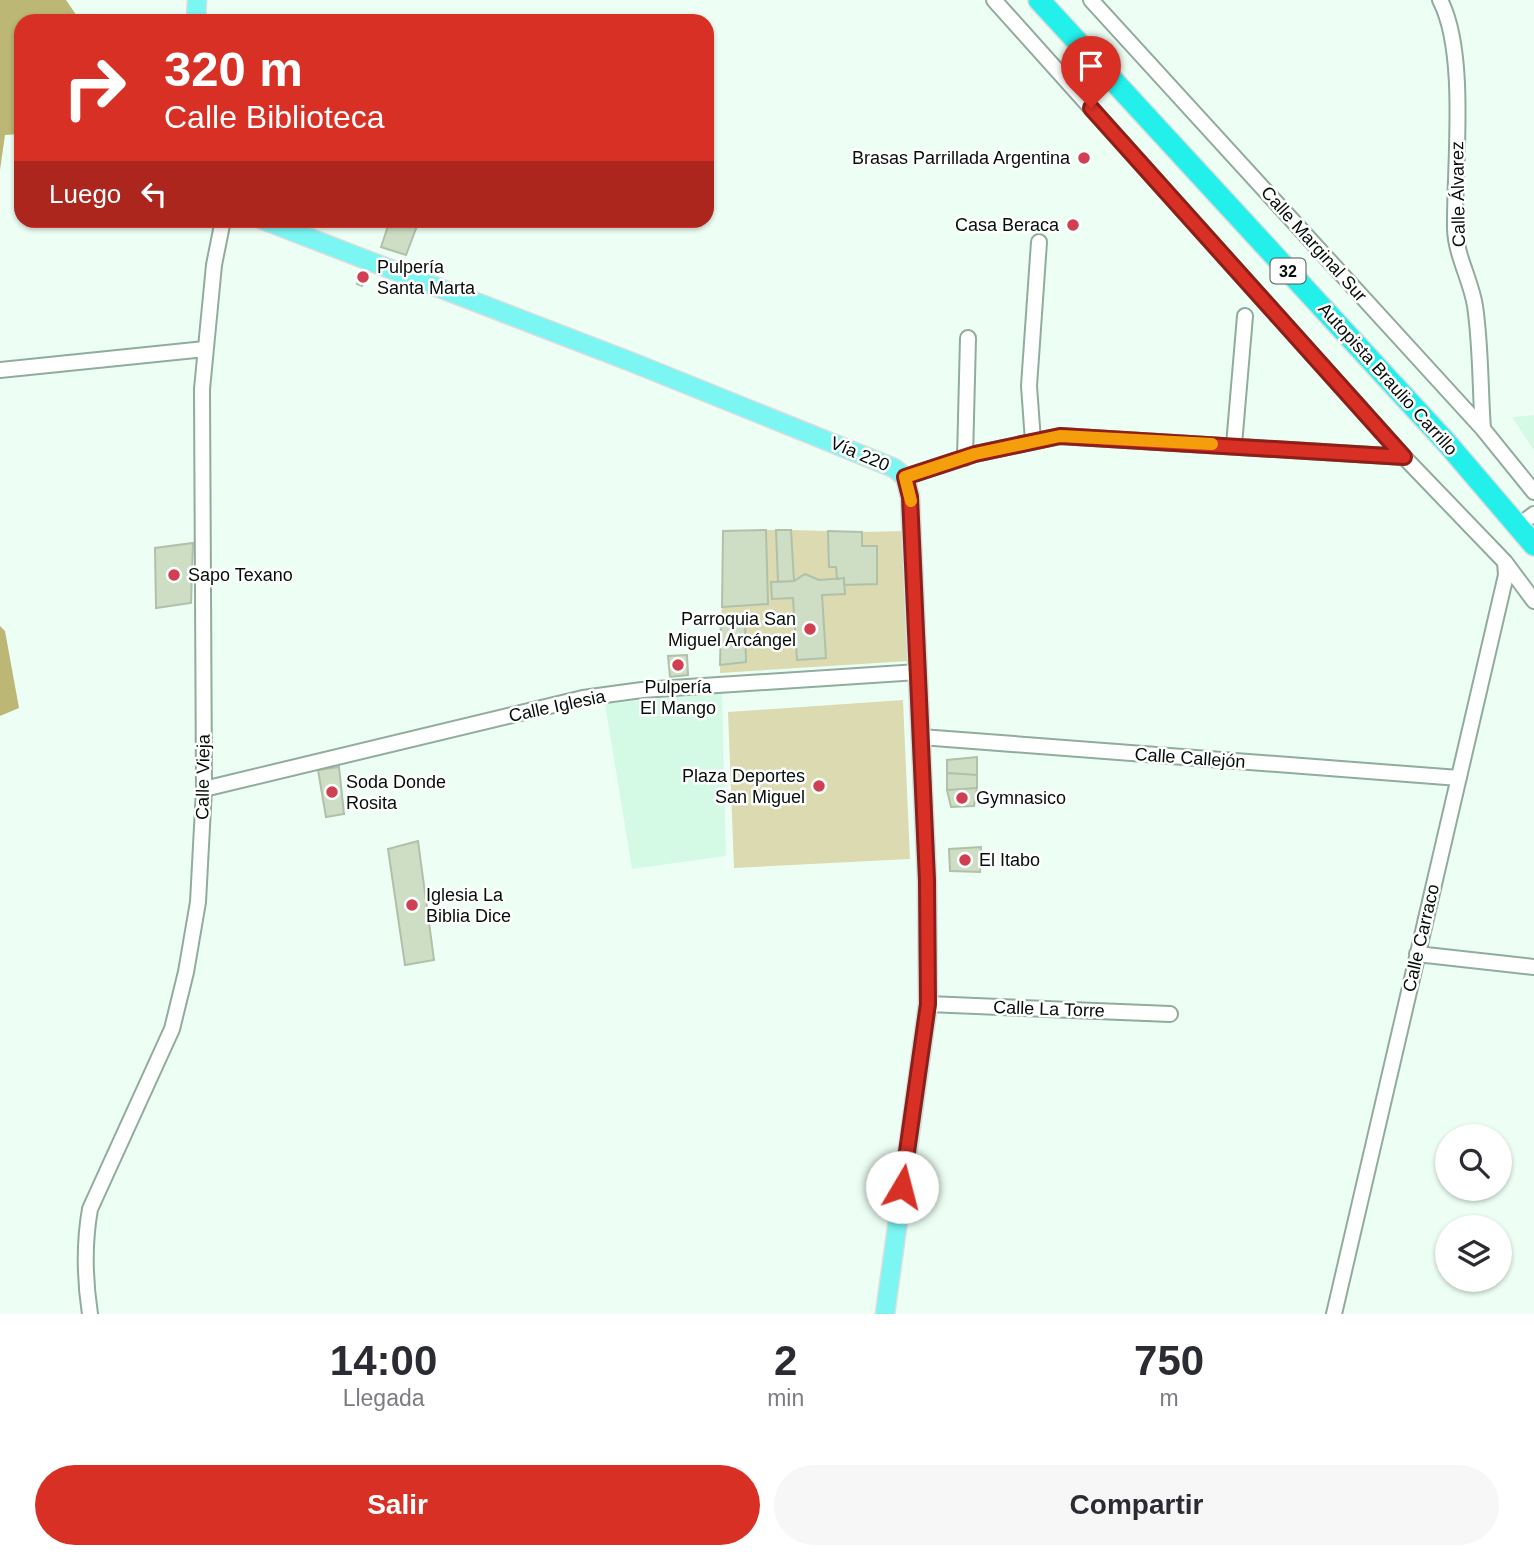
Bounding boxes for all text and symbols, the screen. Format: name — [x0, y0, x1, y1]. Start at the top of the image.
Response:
pin — [1061, 36, 1121, 108]
icon: right — [49, 42, 140, 133]
text: 320 m — [164, 42, 303, 96]
icon: arrive — [1072, 47, 1110, 85]
text: Calle Biblioteca — [164, 99, 385, 135]
street label: Calle Álvarez — [1447, 141, 1469, 247]
place label: Brasas Parrillada Argentina — [852, 148, 1071, 168]
marker: Brasas Parrillada Argentina — [1076, 150, 1092, 166]
icon: left — [135, 175, 173, 213]
text: Luego — [49, 179, 121, 209]
street label: Calle Marginal Sur — [1257, 182, 1371, 306]
place label: Casa Beraca — [955, 215, 1060, 235]
marker: Casa Beraca — [1065, 217, 1081, 233]
place label: Pulpería Santa Marta — [377, 257, 476, 298]
road number: 32 — [1270, 258, 1306, 284]
marker: Pulpería Santa Marta — [355, 269, 371, 285]
street label: Autopista Braulio Carrillo — [1314, 299, 1462, 459]
street label: Vía 220 — [828, 433, 892, 475]
place label: Sapo Texano — [188, 565, 293, 585]
marker: Sapo Texano — [166, 567, 182, 583]
place label: Parroquia San Miguel Arcángel — [668, 609, 796, 650]
marker: Parroquia San Miguel Arcángel — [802, 621, 818, 637]
marker: Pulpería El Mango — [670, 657, 686, 673]
place label: Pulpería El Mango — [640, 677, 716, 718]
street label: Calle Iglesia — [507, 686, 608, 726]
street label: Calle Vieja — [192, 733, 214, 820]
street label: Calle Callejón — [1134, 744, 1246, 772]
place label: Plaza Deportes San Miguel — [682, 766, 805, 807]
place label: Soda Donde Rosita — [346, 772, 446, 813]
marker: Plaza Deportes San Miguel — [811, 778, 827, 794]
marker: Soda Donde Rosita — [324, 784, 340, 800]
place label: Gymnasico — [976, 788, 1066, 808]
marker: Gymnasico — [954, 790, 970, 806]
place label: El Itabo — [979, 850, 1040, 870]
marker: El Itabo — [957, 852, 973, 868]
street label: Calle Carraco — [1399, 882, 1443, 994]
place label: Iglesia La Biblia Dice — [426, 885, 511, 926]
marker: Iglesia La Biblia Dice — [404, 897, 420, 913]
street label: Calle La Torre — [993, 997, 1105, 1021]
map controls — [1435, 1124, 1512, 1292]
button: search — [1435, 1124, 1512, 1201]
position arrow — [865, 1150, 939, 1224]
button: layers — [1435, 1215, 1512, 1292]
text: 14:00 — [330, 1337, 437, 1384]
text: 2 — [774, 1337, 797, 1384]
text: 750 — [1134, 1337, 1204, 1384]
text: Llegada — [343, 1385, 425, 1411]
text: min — [767, 1385, 804, 1411]
text: m — [1160, 1385, 1179, 1411]
button: Salir — [35, 1465, 760, 1545]
button: Compartir — [774, 1465, 1499, 1545]

